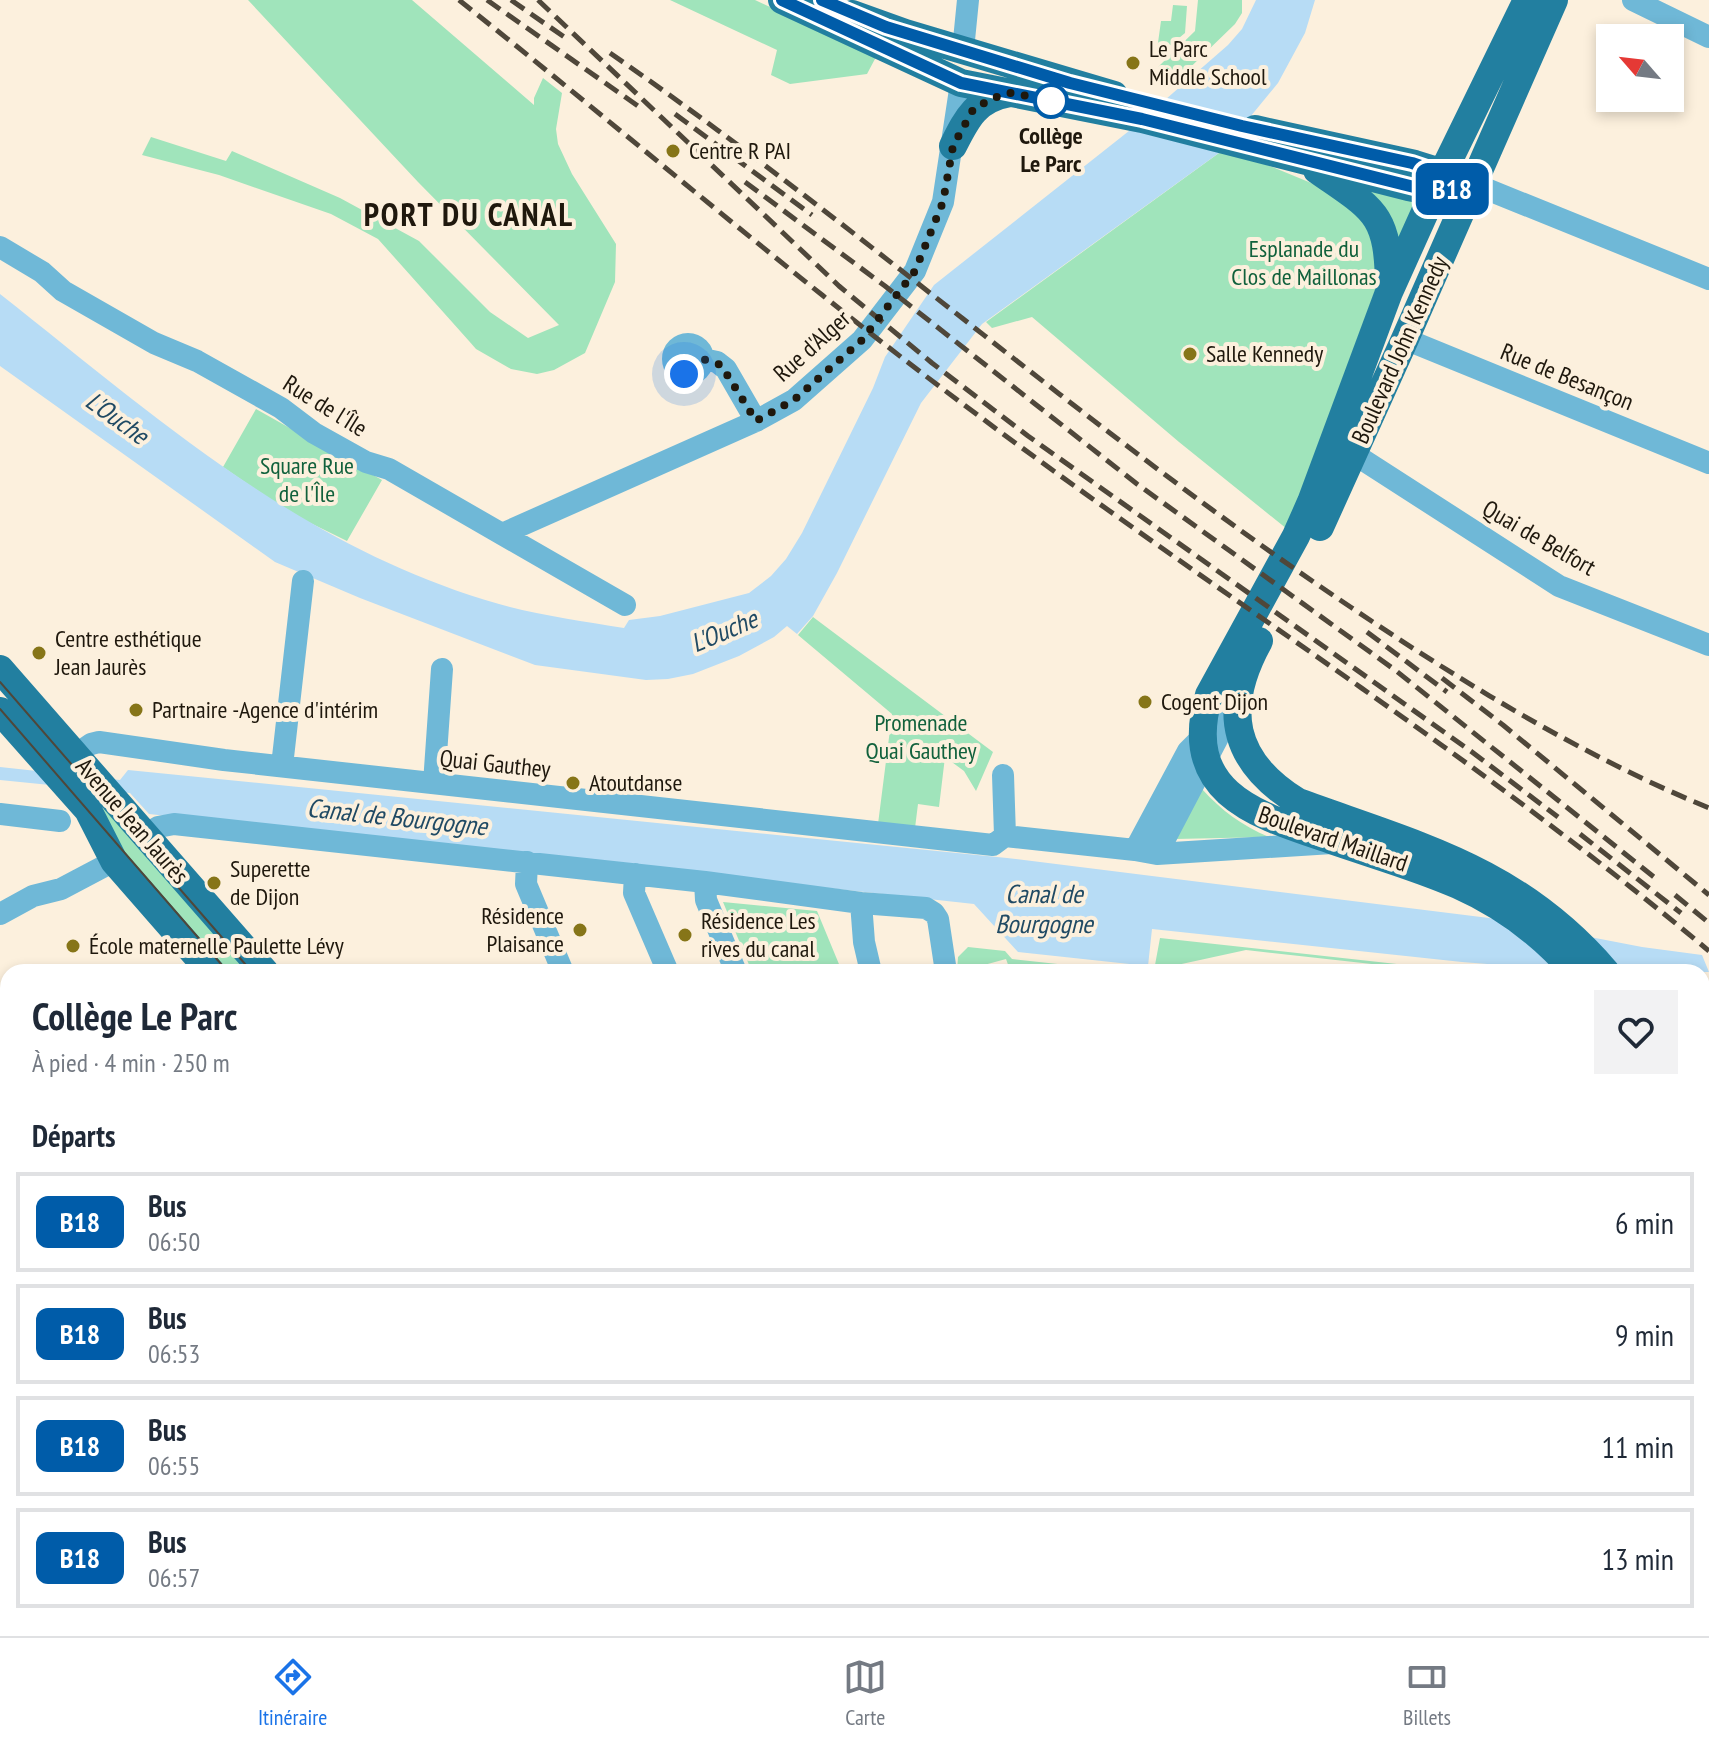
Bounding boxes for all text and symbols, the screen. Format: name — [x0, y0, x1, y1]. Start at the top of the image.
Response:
north arrow — [1596, 24, 1684, 112]
map controls — [1596, 24, 1684, 112]
place label: Le Parc Middle School — [1149, 33, 1267, 92]
marker: Le Parc Middle School — [1124, 54, 1142, 72]
marker: Collège Le Parc — [1034, 84, 1068, 118]
place label: Collège Le Parc — [1019, 120, 1083, 179]
place label: Centre R PAI — [689, 135, 791, 166]
marker: Centre R PAI — [664, 142, 682, 160]
line badge: B18 — [1406, 163, 1498, 215]
text: B18 — [1432, 170, 1472, 207]
district label: PORT DU CANAL — [364, 193, 574, 235]
park label: Esplanade du Clos de Maillonas — [1231, 233, 1377, 292]
street label: Boulevard John Kennedy — [1344, 251, 1455, 448]
street label: Rue d'Alger — [767, 303, 857, 388]
street label: Rue de Besançon — [1496, 336, 1638, 417]
place label: Salle Kennedy — [1206, 338, 1323, 369]
marker: Salle Kennedy — [1181, 345, 1199, 363]
your location — [664, 354, 704, 394]
street label: Rue de l'Île — [277, 368, 373, 443]
water label: L'Ouche — [80, 384, 157, 453]
park label: Square Rue de l'Île — [260, 450, 354, 509]
street label: Quai de Belfort — [1477, 493, 1602, 583]
water label: L'Ouche — [686, 601, 764, 659]
place label: Centre esthétique Jean Jaurès — [54, 623, 202, 682]
marker: Centre esthétique Jean Jaurès — [30, 644, 48, 662]
place label: Cogent Dijon — [1161, 686, 1268, 717]
marker: Cogent Dijon — [1136, 693, 1154, 711]
place label: Partnaire -Agence d'intérim — [152, 694, 378, 725]
marker: Partnaire -Agence d'intérim — [127, 701, 145, 719]
park label: Promenade Quai Gauthey — [866, 707, 977, 766]
street label: Quai Gauthey — [438, 742, 552, 785]
street label: Avenue Jean Jaurès — [69, 751, 196, 890]
place label: Atoutdanse — [589, 767, 682, 798]
marker: Atoutdanse — [564, 774, 582, 792]
water label: Canal de Bourgogne — [306, 791, 491, 843]
street label: Boulevard Maillard — [1254, 798, 1412, 879]
place label: Superette de Dijon — [230, 853, 310, 912]
marker: Superette de Dijon — [205, 874, 223, 892]
water label: Canal de Bourgogne — [995, 877, 1095, 940]
place label: Résidence Plaisance — [481, 900, 564, 959]
place label: Résidence Les rives du canal — [701, 905, 816, 964]
marker: Résidence Plaisance — [571, 921, 589, 939]
marker: Résidence Les rives du canal — [676, 926, 694, 944]
place label: École maternelle Paulette Lévy — [89, 930, 344, 961]
marker: École maternelle Paulette Lévy — [64, 937, 82, 955]
button: heart — [1594, 990, 1678, 1074]
text: Collège Le Parc — [32, 991, 237, 1040]
text: À pied · 4 min · 250 m — [32, 1046, 230, 1079]
text: Départs — [32, 1116, 115, 1155]
text: Bus — [148, 1186, 187, 1225]
text: B18 — [60, 1203, 100, 1240]
text: 6 min — [1615, 1203, 1674, 1242]
text: 06:50 — [148, 1225, 200, 1258]
text: Bus — [148, 1298, 187, 1337]
text: B18 — [60, 1315, 100, 1352]
text: 9 min — [1615, 1315, 1674, 1354]
text: 06:53 — [148, 1337, 200, 1370]
text: Bus — [148, 1410, 187, 1449]
text: B18 — [60, 1427, 100, 1464]
text: 11 min — [1601, 1427, 1674, 1466]
text: 06:55 — [148, 1449, 200, 1482]
text: Bus — [148, 1522, 187, 1561]
text: B18 — [60, 1539, 100, 1576]
text: 13 min — [1601, 1539, 1674, 1578]
text: 06:57 — [148, 1561, 200, 1594]
tab: Itinéraire — [258, 1655, 327, 1731]
tab: Carte — [843, 1655, 887, 1731]
tab: Billets — [1403, 1655, 1451, 1731]

